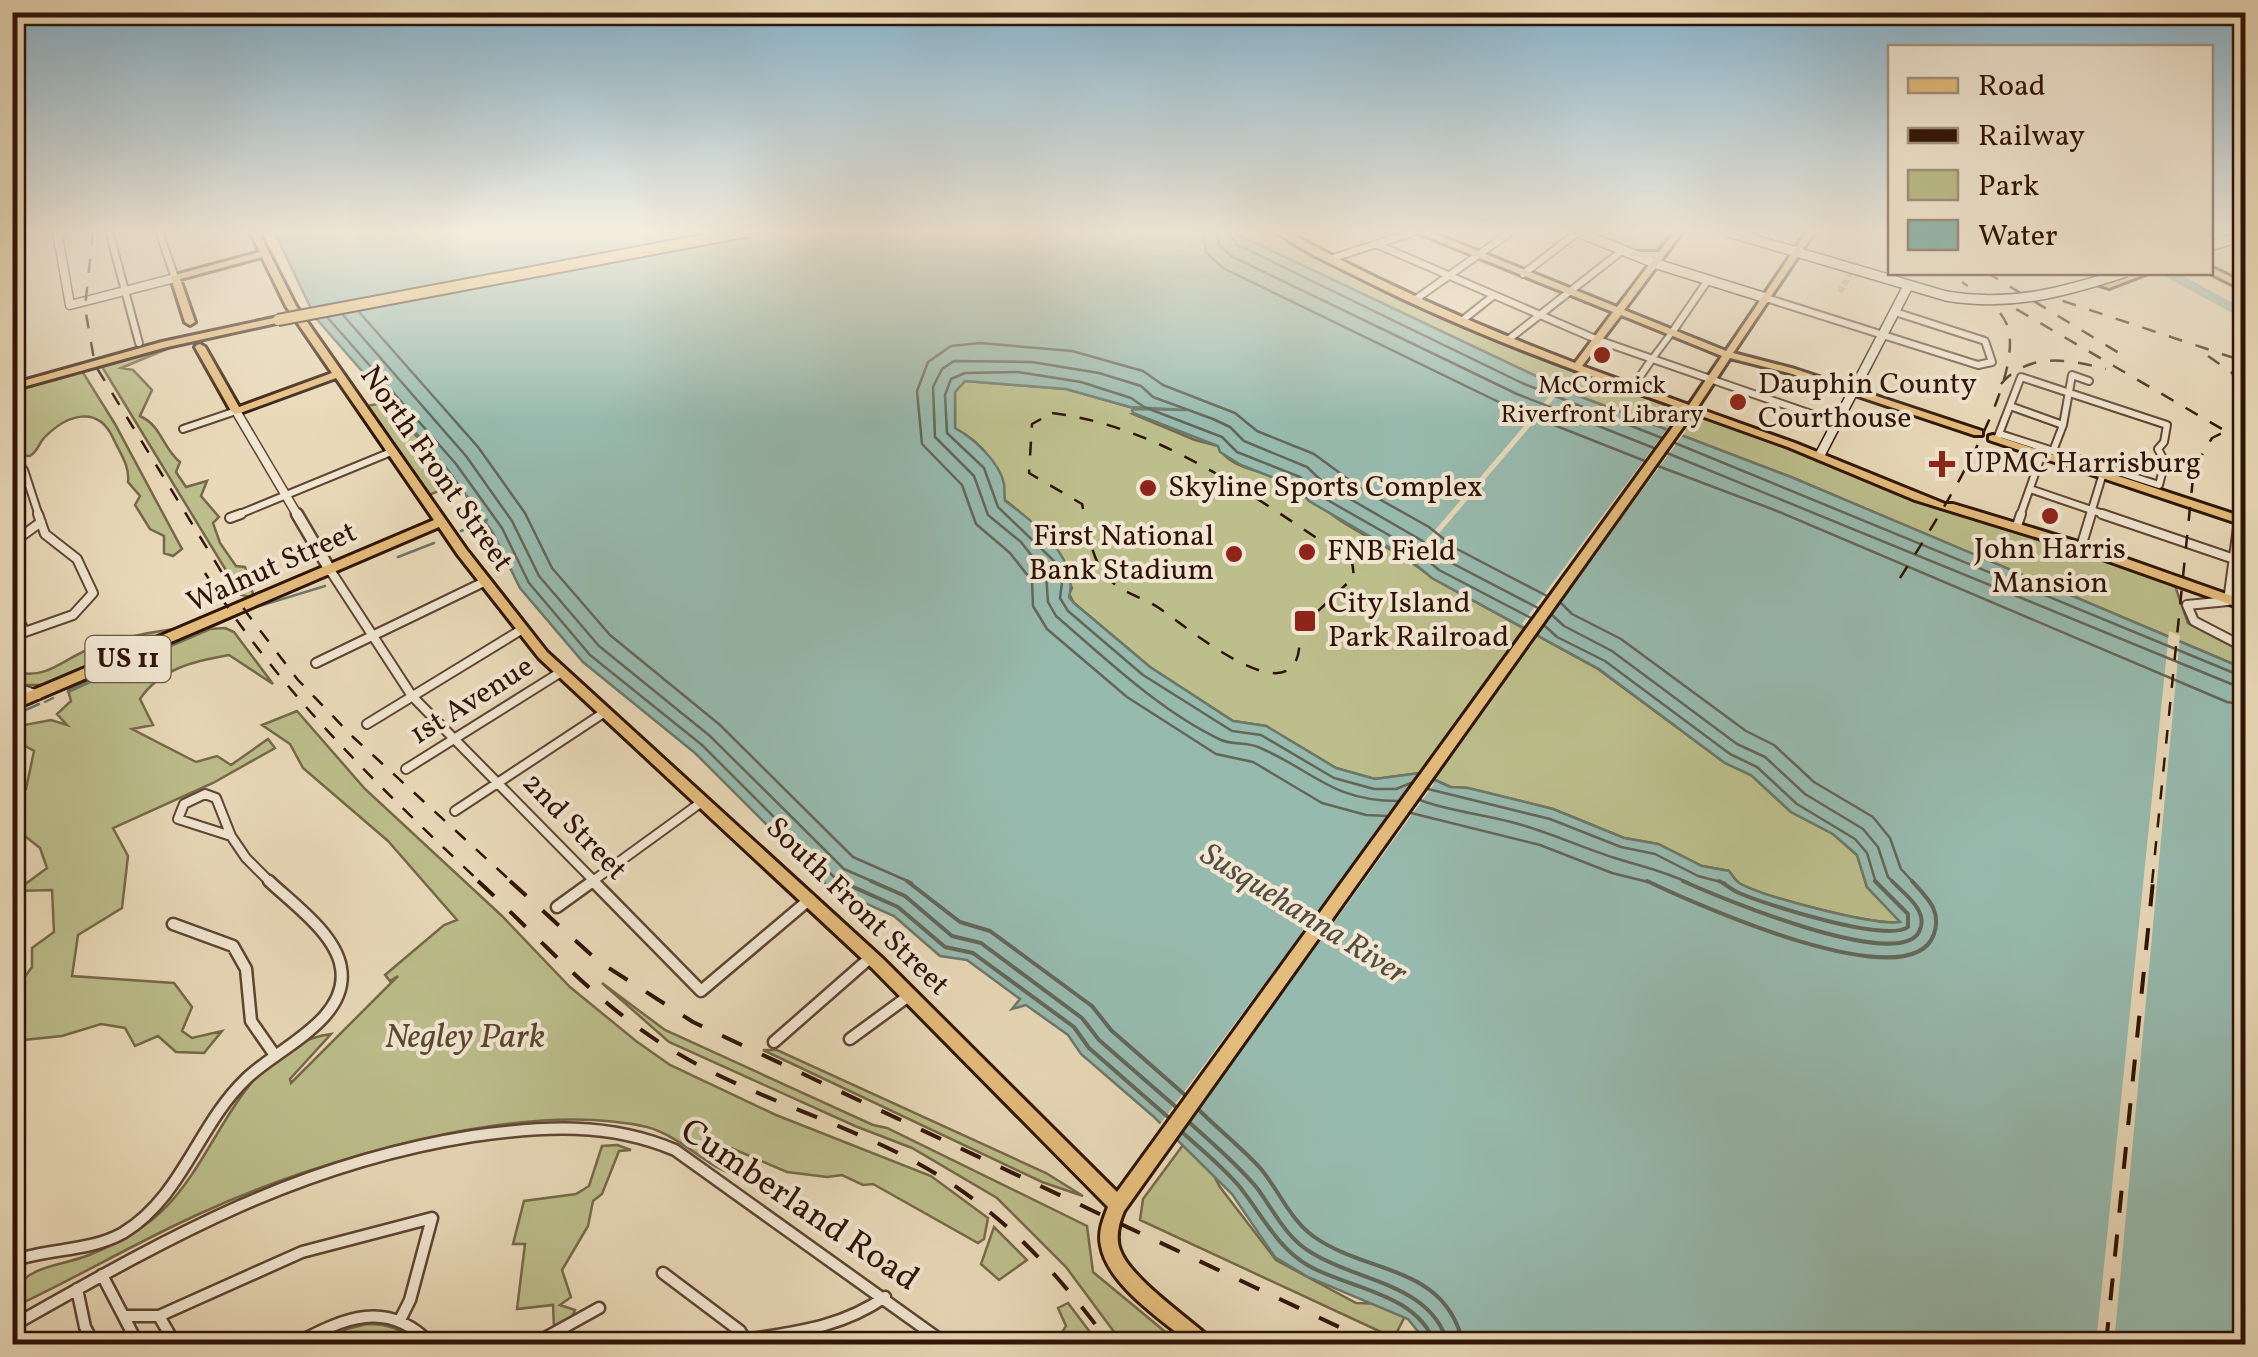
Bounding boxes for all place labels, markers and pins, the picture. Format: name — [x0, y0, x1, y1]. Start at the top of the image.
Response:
marker: McCormick Riverfront Library — [1591, 344, 1613, 366]
place label: Dauphin County Courthouse — [1758, 364, 1977, 440]
place label: McCormick Riverfront Library — [1500, 369, 1704, 433]
marker: Dauphin County Courthouse — [1727, 391, 1749, 413]
place label: UPMC Harrisburg — [1964, 443, 2201, 485]
marker: UPMC Harrisburg — [1929, 451, 1955, 477]
place label: Skyline Sports Complex — [1168, 467, 1483, 509]
marker: Skyline Sports Complex — [1137, 477, 1159, 499]
marker: John Harris Mansion — [2039, 505, 2061, 527]
place label: First National Bank Stadium — [1029, 516, 1214, 592]
place label: John Harris Mansion — [1974, 529, 2126, 605]
place label: FNB Field — [1327, 531, 1456, 573]
marker: FNB Field — [1296, 541, 1318, 563]
marker: First National Bank Stadium — [1223, 543, 1245, 565]
place label: City Island Park Railroad — [1328, 583, 1509, 659]
marker: City Island Park Railroad — [1292, 608, 1318, 634]

